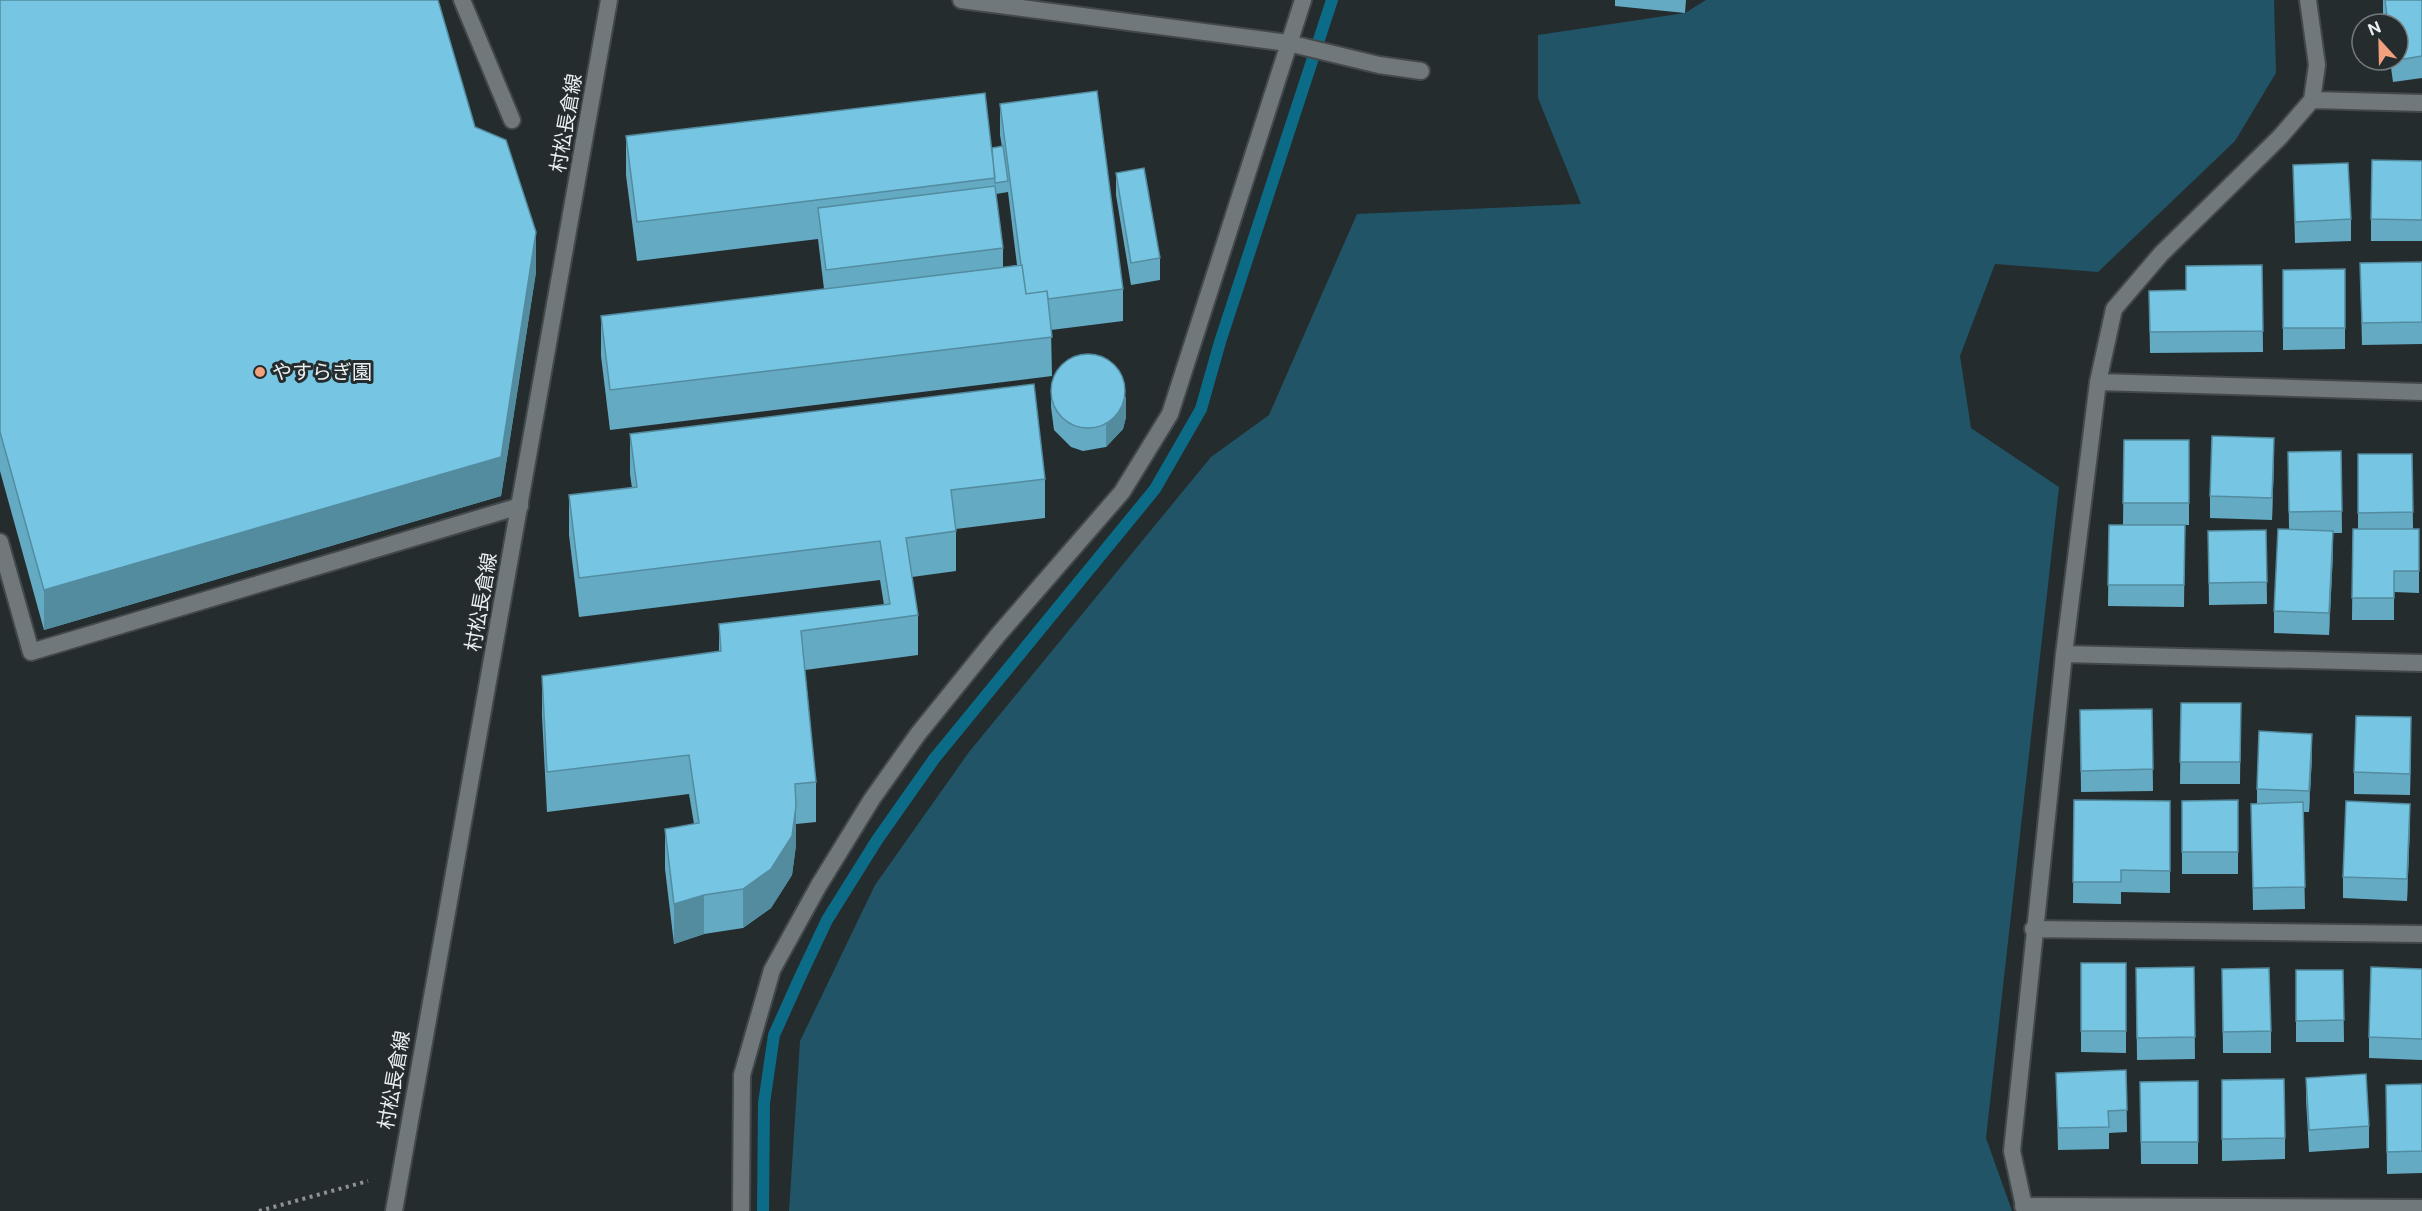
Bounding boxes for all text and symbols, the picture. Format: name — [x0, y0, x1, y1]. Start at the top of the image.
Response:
north arrow — [2350, 12, 2410, 72]
text: N — [2365, 17, 2384, 40]
street label: 村松長倉線 — [545, 72, 587, 174]
place label: やすらぎ園 — [272, 360, 372, 384]
marker: やすらぎ園 — [253, 365, 267, 379]
street label: 村松長倉線 — [460, 551, 502, 653]
street label: 村松長倉線 — [373, 1029, 415, 1131]

